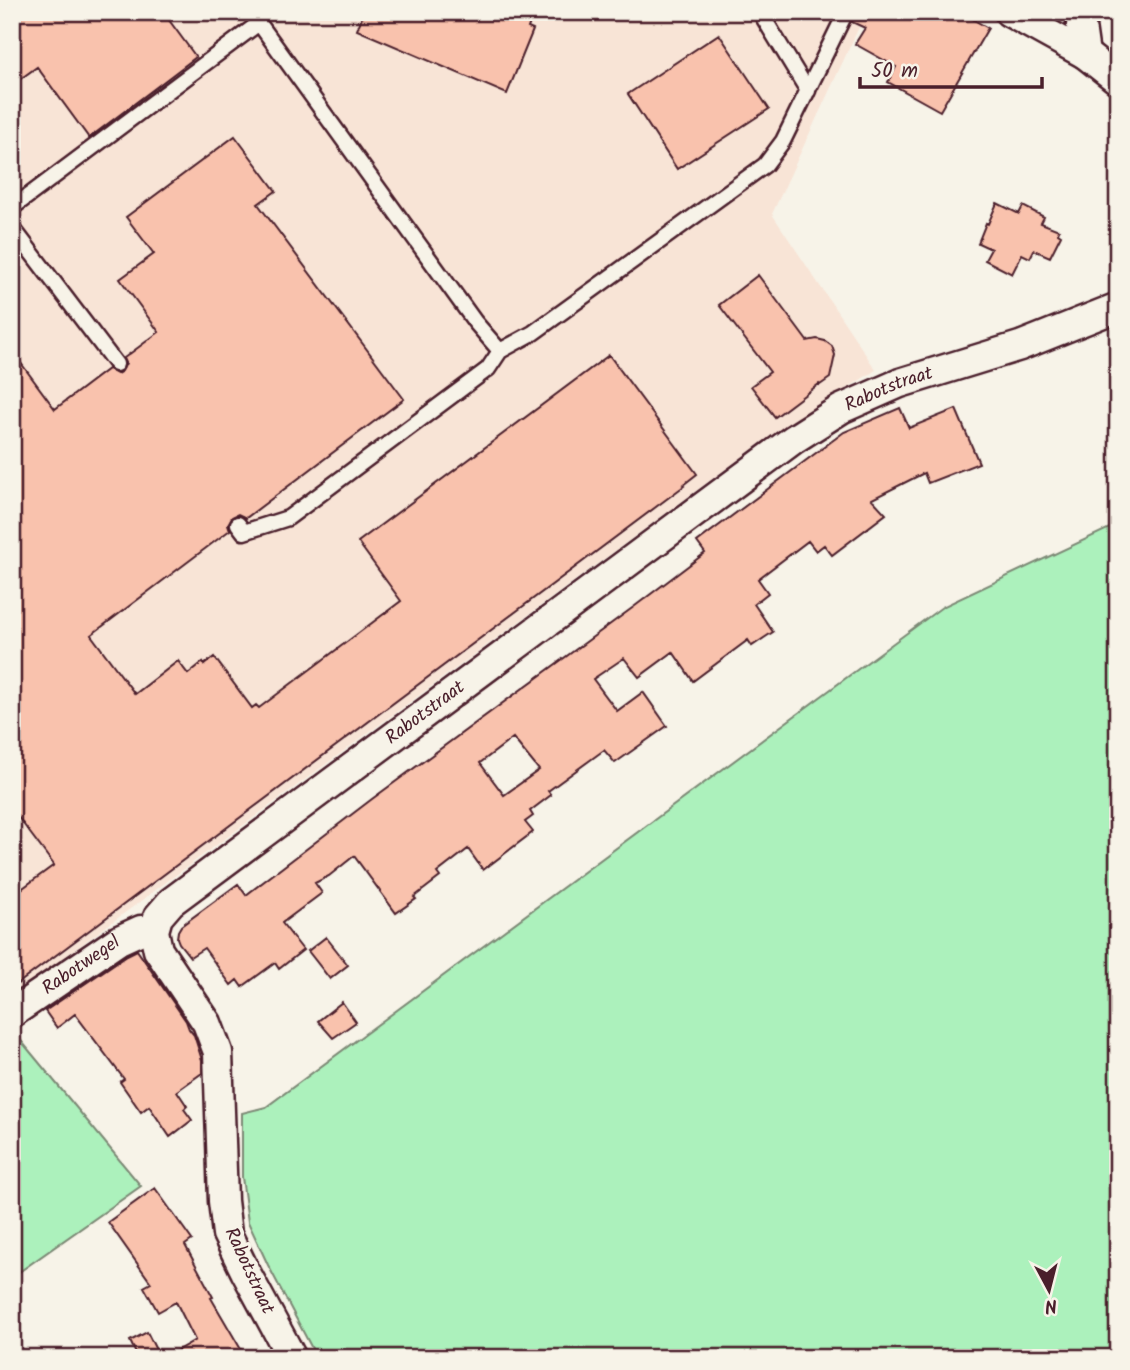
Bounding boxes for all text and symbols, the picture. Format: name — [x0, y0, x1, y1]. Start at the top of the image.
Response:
scale bar — [860, 46, 1042, 90]
text: 50 m — [871, 55, 918, 88]
street label: Rabotstraat — [840, 358, 937, 421]
street label: Rabotstraat — [379, 673, 472, 753]
street label: Rabotwegel — [36, 928, 127, 1003]
street label: Rabotstraat — [216, 1223, 282, 1320]
north arrow — [1014, 1254, 1084, 1324]
text: N — [1043, 1289, 1059, 1321]

